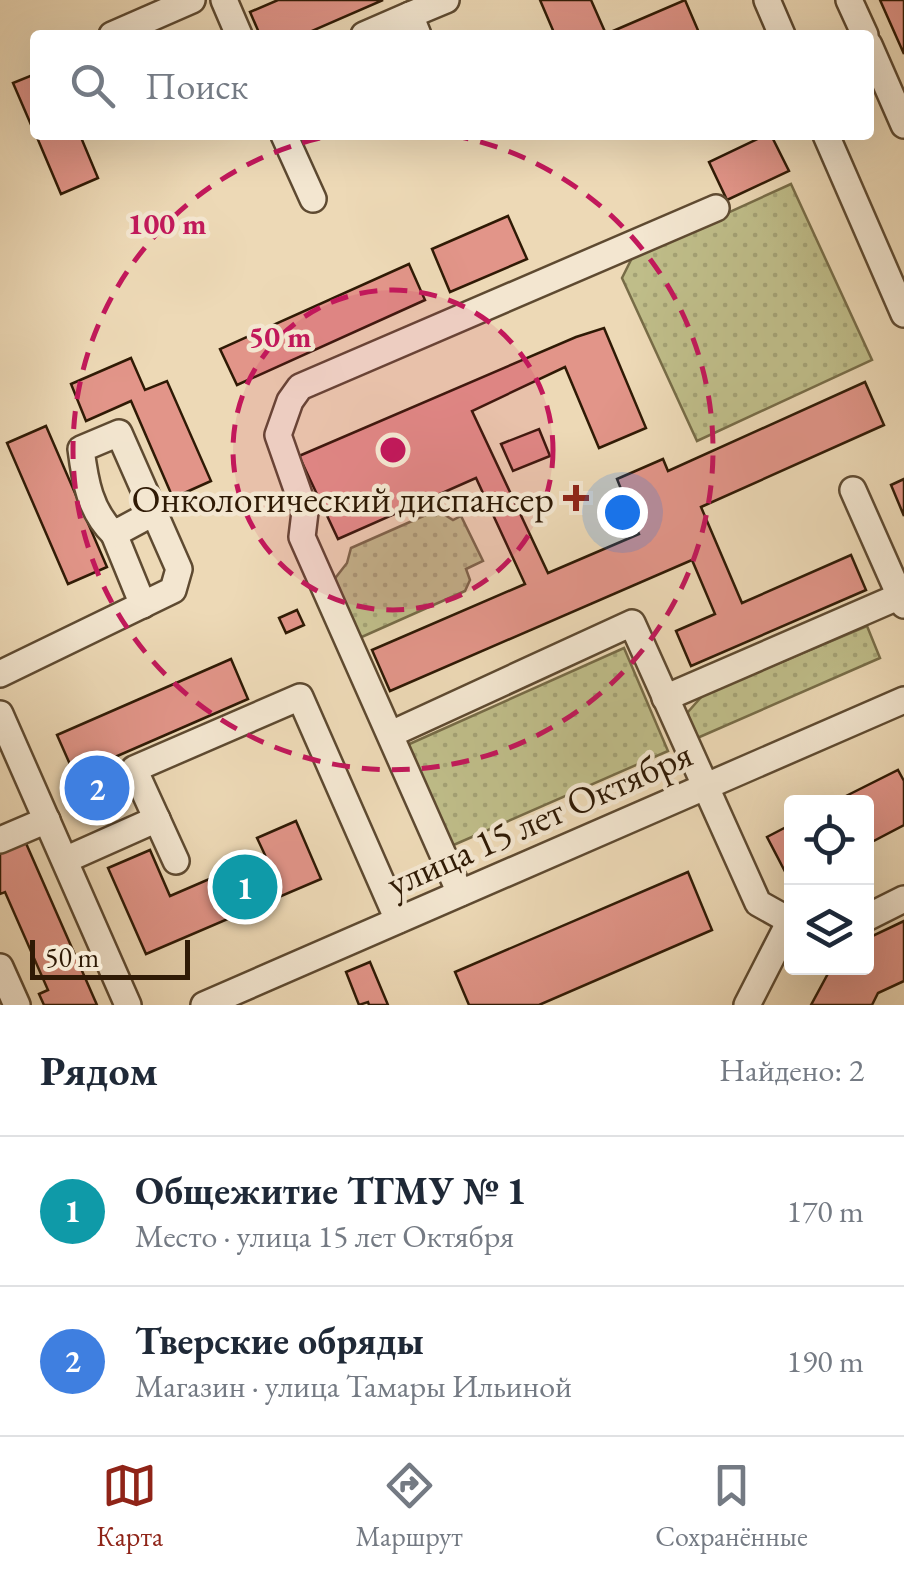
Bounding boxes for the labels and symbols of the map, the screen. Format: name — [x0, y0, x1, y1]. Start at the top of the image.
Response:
text: 100 m — [128, 204, 206, 243]
text: 50 m — [248, 317, 312, 356]
centre of rings — [375, 432, 411, 468]
place label: Онкологический диспансер — [132, 474, 554, 523]
marker: Онкологический диспансер — [563, 485, 589, 511]
your location — [597, 487, 648, 538]
street label: улица 15 лет Октября — [378, 729, 700, 907]
pin: 2 — [64, 750, 130, 826]
pin: 1 — [212, 850, 278, 924]
scale bar — [30, 935, 190, 980]

